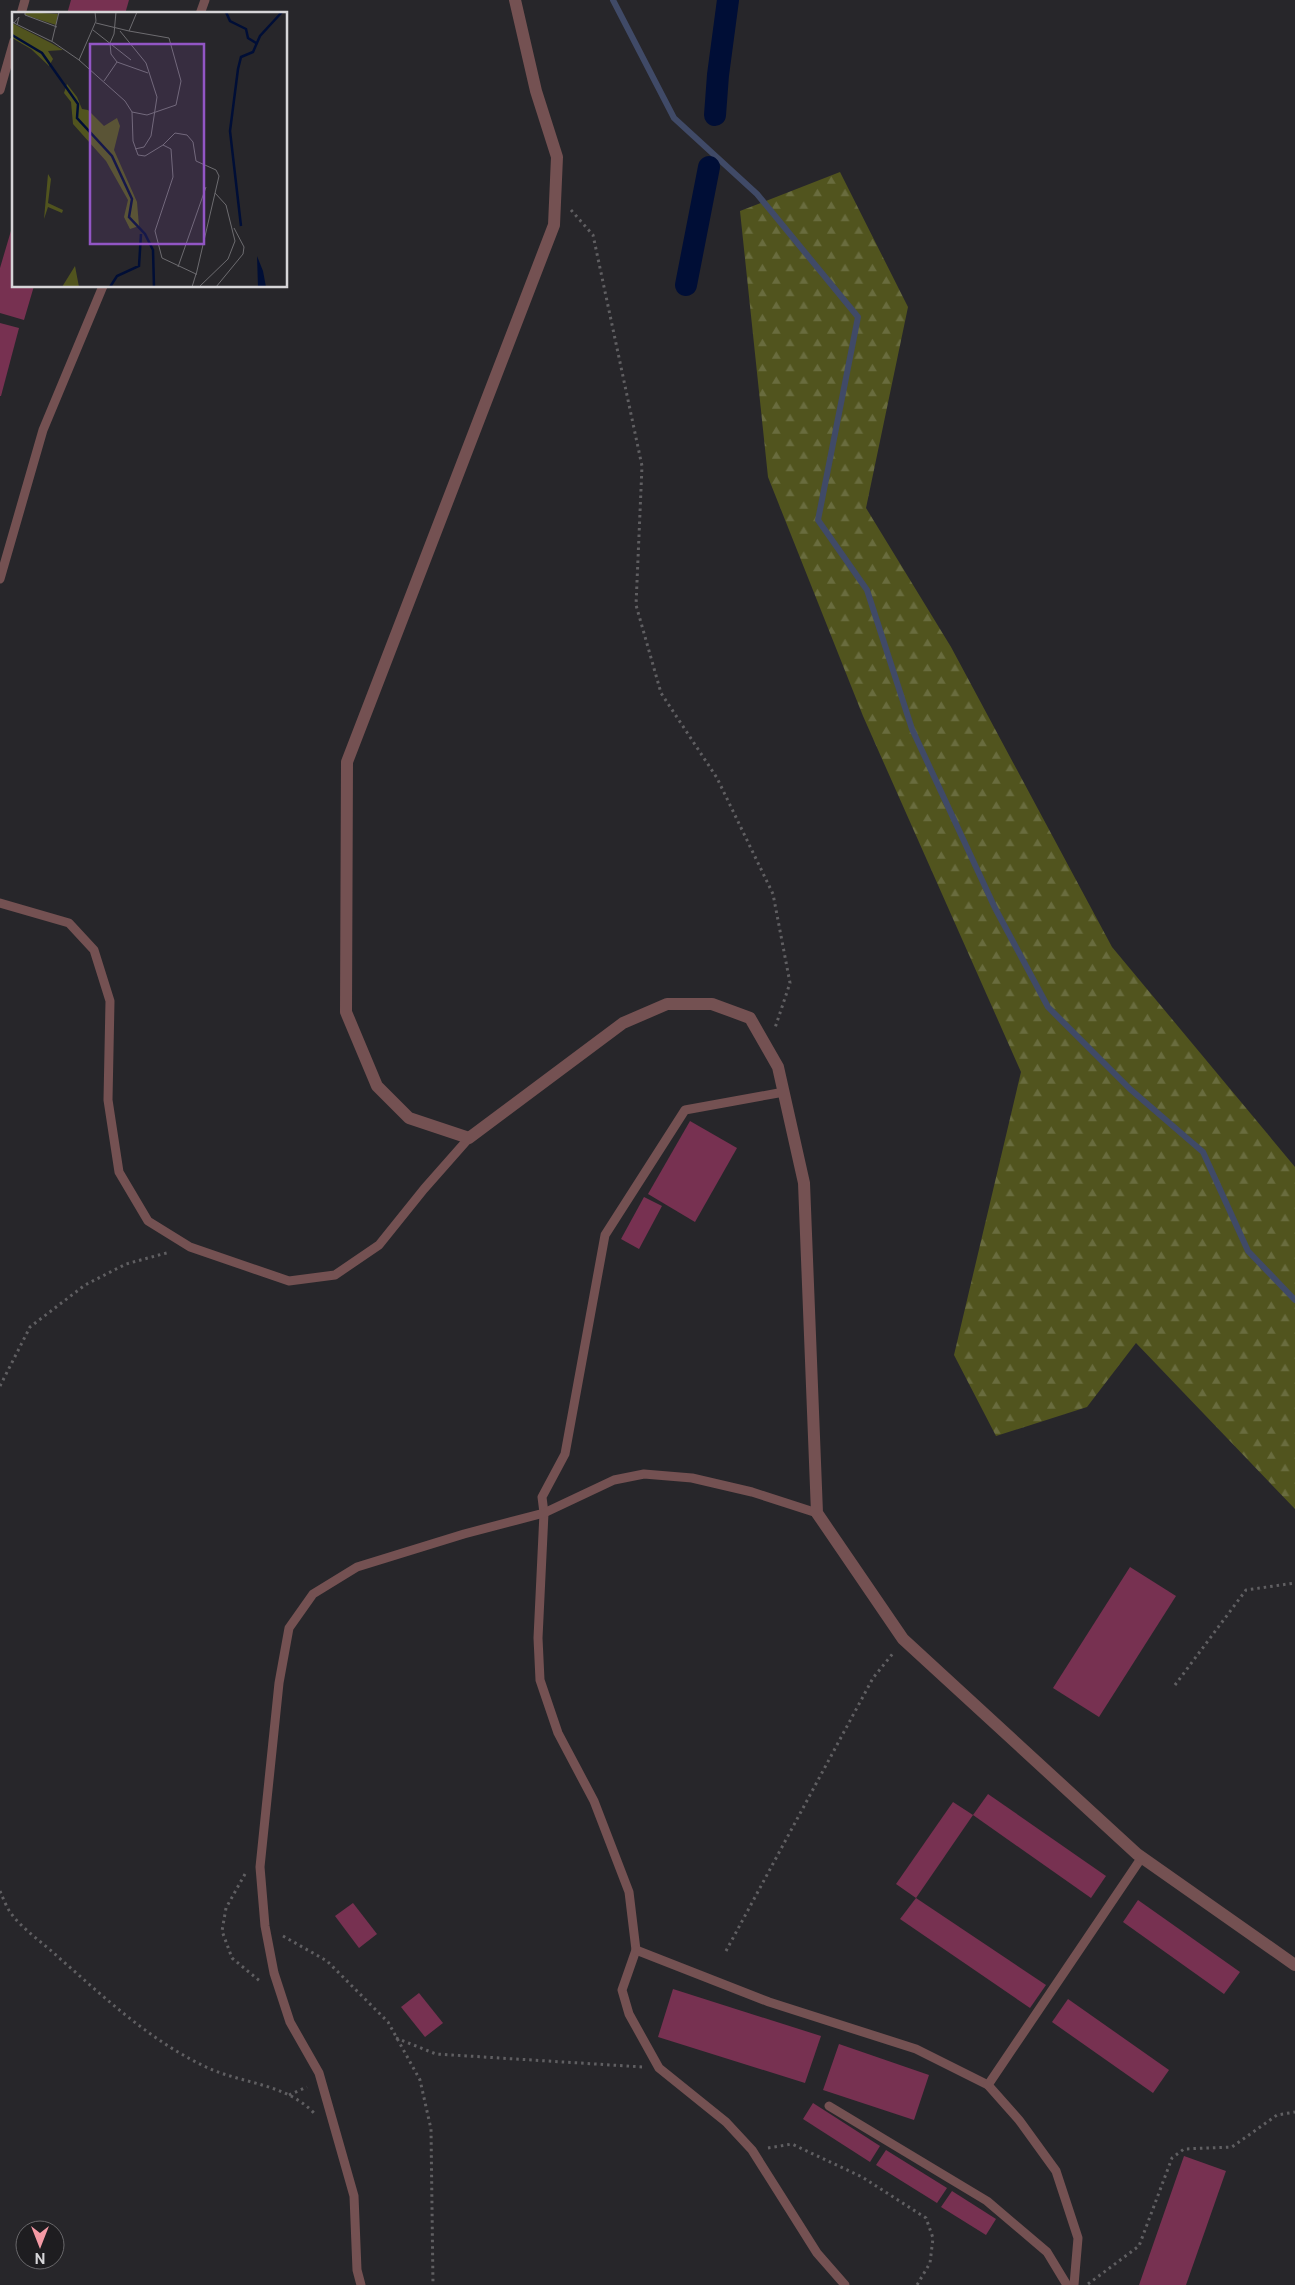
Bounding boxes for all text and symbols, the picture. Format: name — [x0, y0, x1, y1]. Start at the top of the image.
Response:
inset map — [12, 12, 288, 288]
north arrow — [15, 2220, 65, 2270]
text: N — [35, 2250, 45, 2266]

